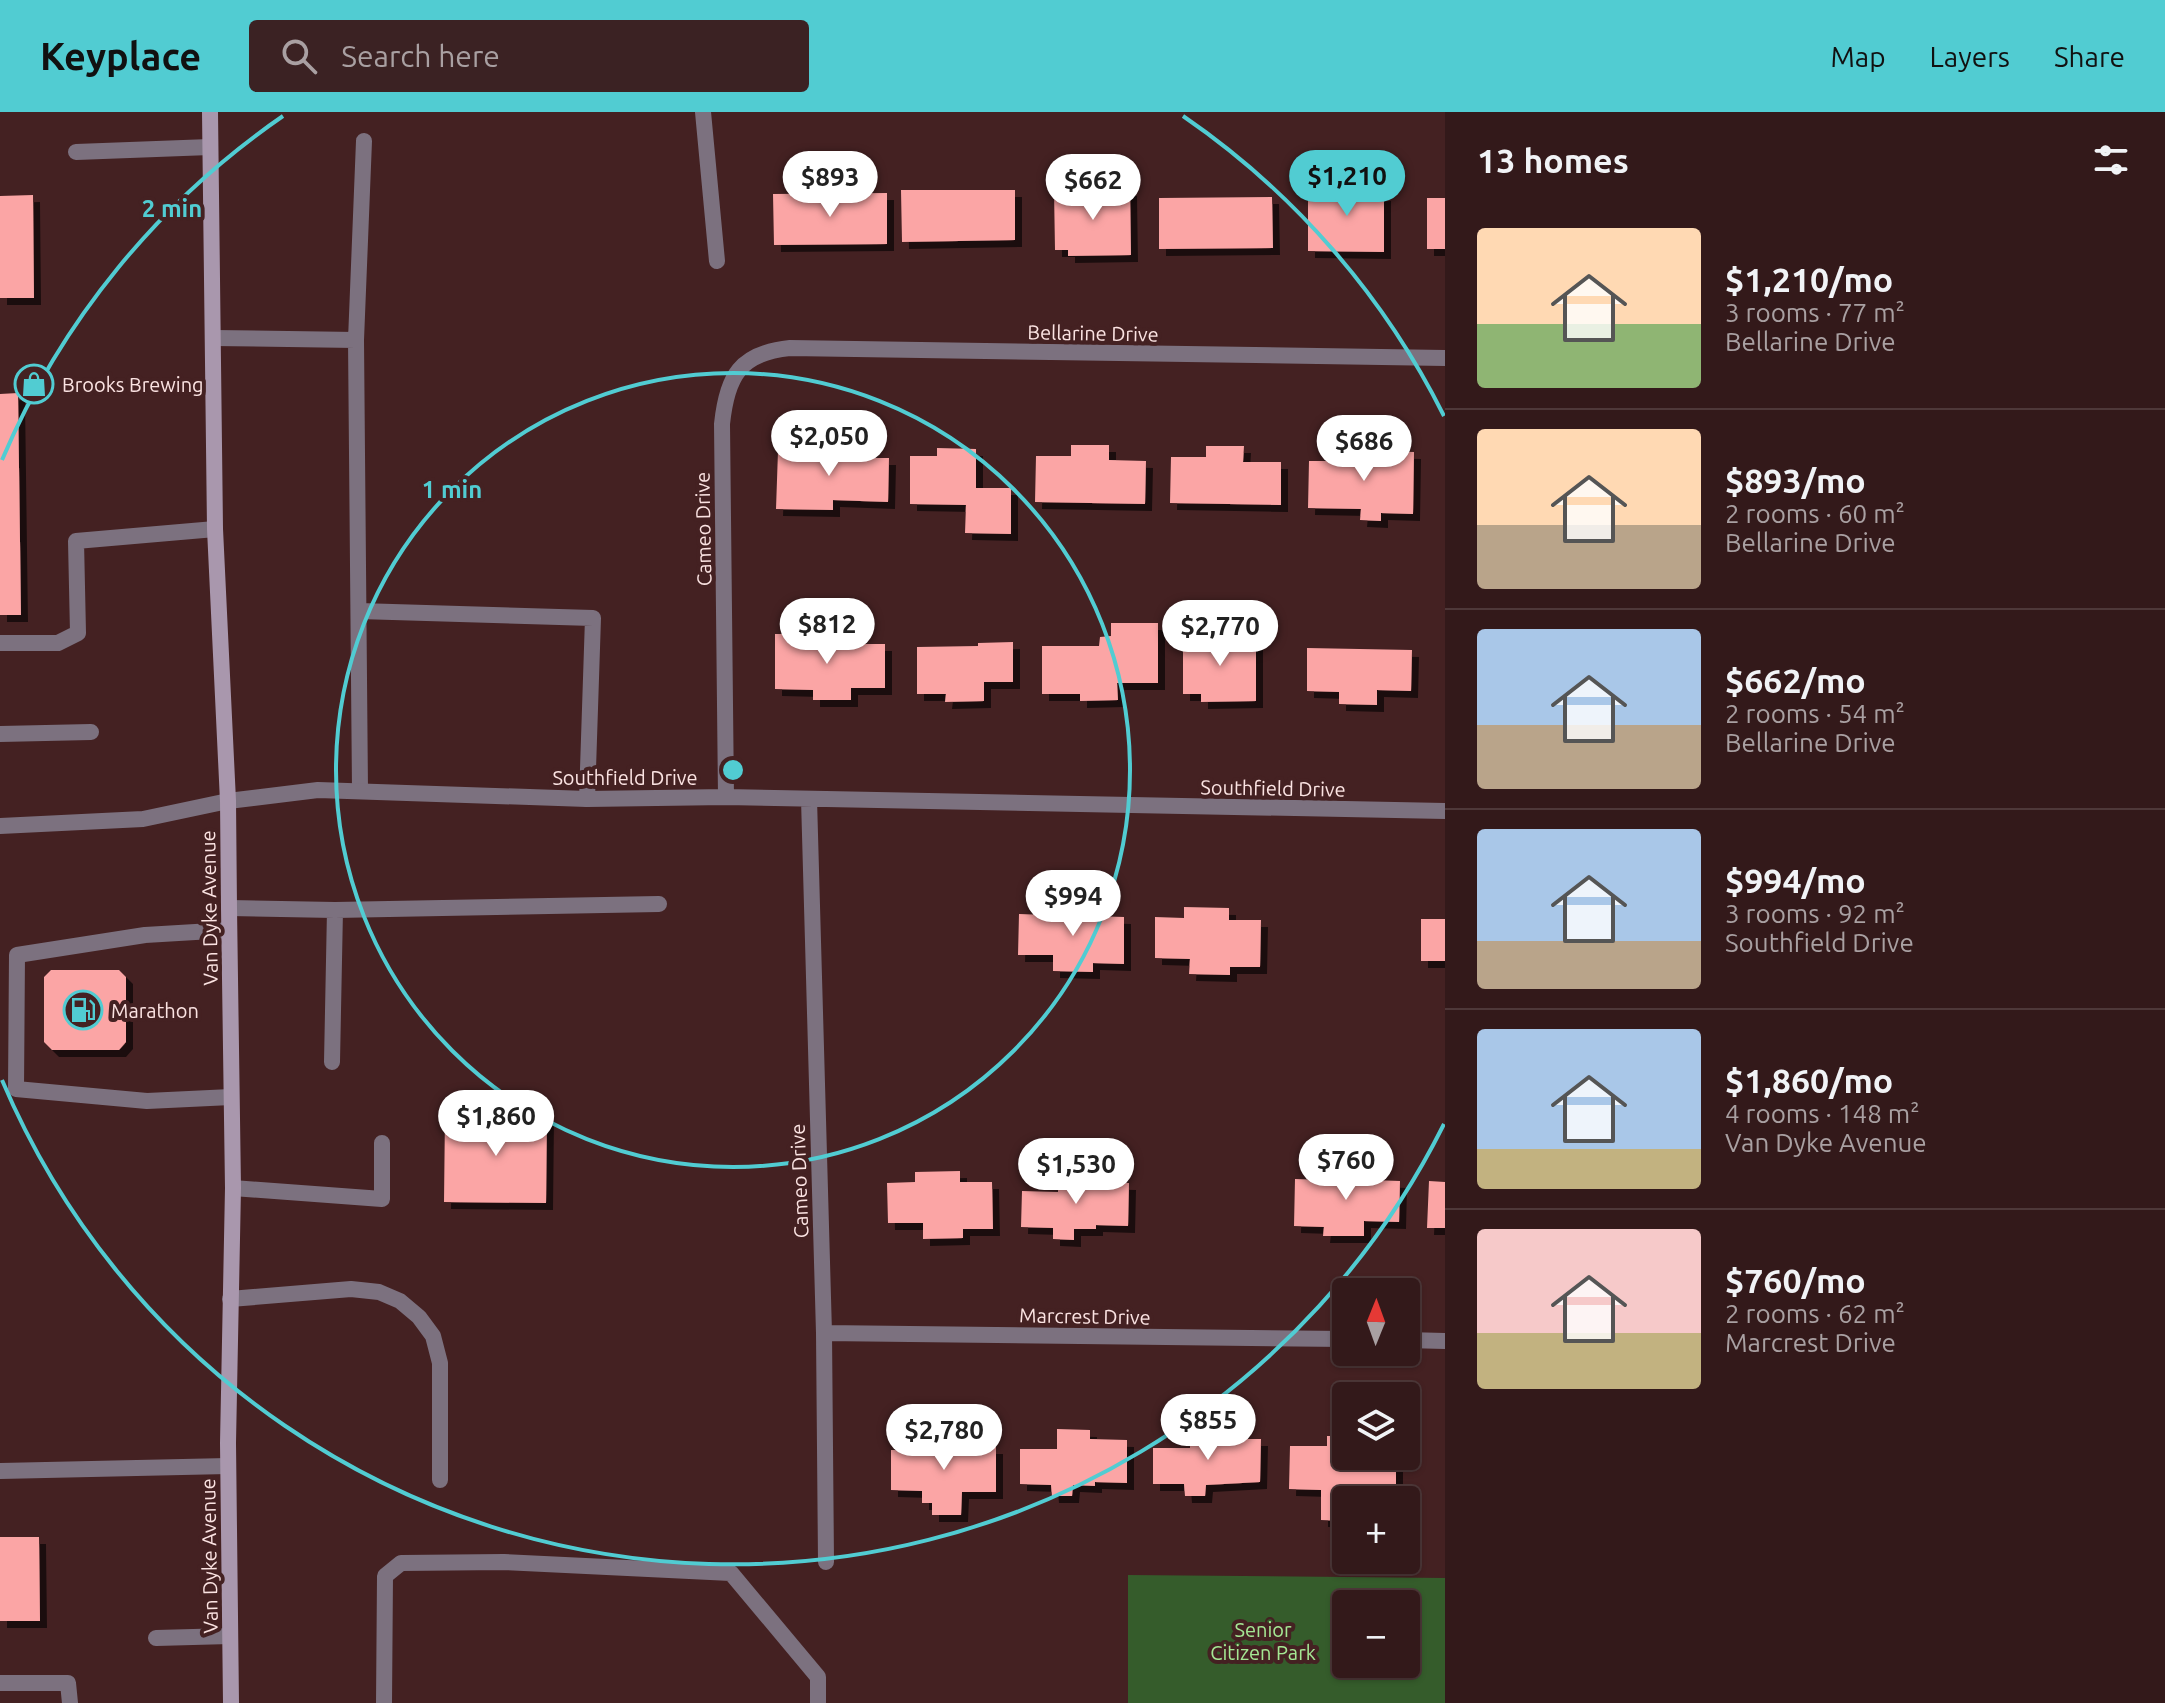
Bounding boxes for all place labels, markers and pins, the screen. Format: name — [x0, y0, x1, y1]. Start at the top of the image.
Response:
pin: $1,210 — [1282, 150, 1412, 218]
pin: $893 — [783, 151, 877, 219]
pin: $662 — [1046, 154, 1140, 222]
shop icon: Brooks Brewing — [13, 363, 55, 405]
place label: Brooks Brewing — [62, 373, 204, 396]
pin: $2,050 — [764, 410, 894, 478]
pin: $686 — [1317, 415, 1411, 483]
pin: $812 — [780, 598, 874, 666]
pin: $2,770 — [1155, 600, 1285, 668]
centre of rings — [719, 756, 747, 784]
pin: $994 — [1026, 870, 1120, 938]
fuel station icon: Marathon — [62, 989, 104, 1031]
place label: Marathon — [111, 999, 199, 1022]
pin: $1,860 — [431, 1090, 561, 1158]
pin: $760 — [1299, 1134, 1393, 1202]
pin: $1,530 — [1011, 1138, 1141, 1206]
pin: $855 — [1161, 1394, 1255, 1462]
pin: $2,780 — [879, 1404, 1009, 1472]

